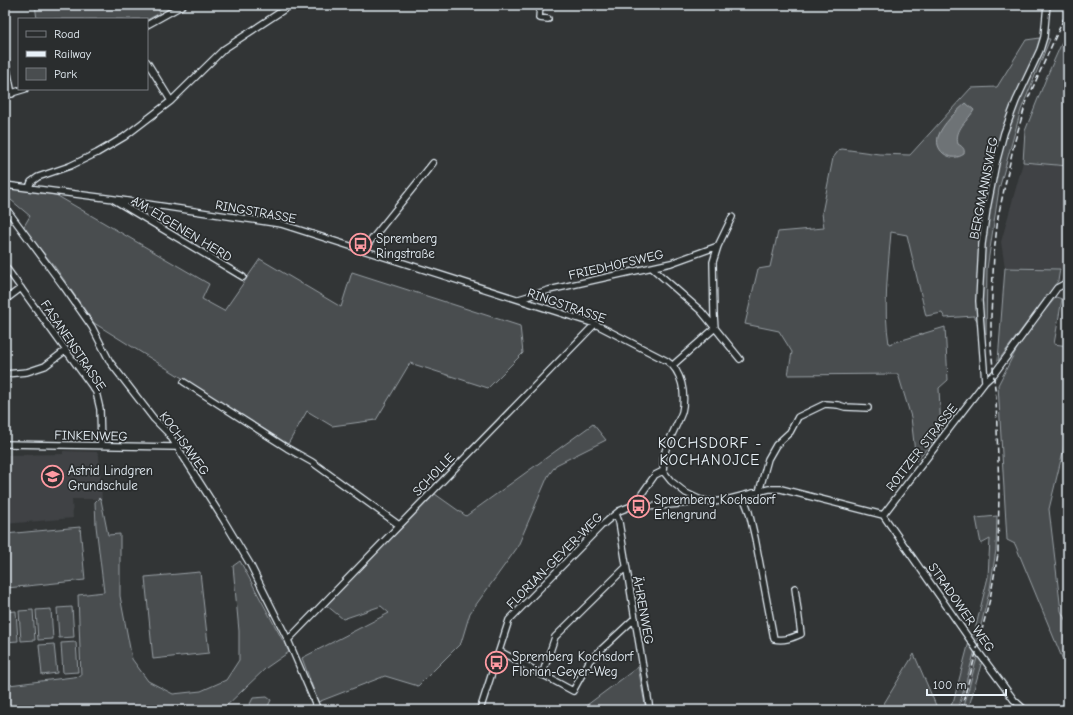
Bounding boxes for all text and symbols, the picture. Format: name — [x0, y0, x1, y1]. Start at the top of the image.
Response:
legend — [18, 18, 148, 90]
text: Road — [54, 27, 80, 41]
text: Railway — [54, 47, 92, 61]
text: Park — [54, 67, 77, 81]
street label: BERGMANNSWEG — [966, 136, 1001, 241]
street label: AM EIGENEN HERD — [129, 192, 235, 264]
street label: RINGSTRASSE — [214, 197, 298, 226]
place label: Spremberg Ringstraße — [376, 231, 437, 261]
bus stop icon: Spremberg Ringstraße — [347, 232, 373, 258]
street label: FRIEDHOFSWEG — [567, 246, 665, 283]
street label: RINGSTRASSE — [526, 285, 608, 326]
street label: FASANENSTRASSE — [38, 297, 110, 394]
street label: ROITZER STRASSE — [883, 401, 960, 494]
street label: KOCHSAWEG — [157, 409, 213, 478]
street label: FINKENWEG — [54, 427, 128, 444]
district label: KOCHSDORF - KOCHANOJCE — [658, 434, 762, 469]
street label: SCHOLLE — [409, 450, 458, 499]
place label: Astrid Lindgren Grundschule — [68, 463, 153, 493]
school or university icon: Astrid Lindgren Grundschule — [40, 464, 66, 490]
place label: Spremberg Kochsdorf Erlengrund — [654, 492, 776, 522]
bus stop icon: Spremberg Kochsdorf Erlengrund — [625, 493, 651, 519]
street label: FLORIAN-GEYER-WEG — [503, 509, 606, 612]
street label: STRADOWER WEG — [925, 560, 998, 655]
street label: ÄHRENWEG — [630, 574, 658, 646]
place label: Spremberg Kochsdorf Florian-Geyer-Weg — [512, 649, 634, 679]
bus stop icon: Spremberg Kochsdorf Florian-Geyer-Weg — [484, 650, 510, 676]
scale bar — [927, 671, 1006, 697]
text: 100 m — [933, 678, 966, 692]

